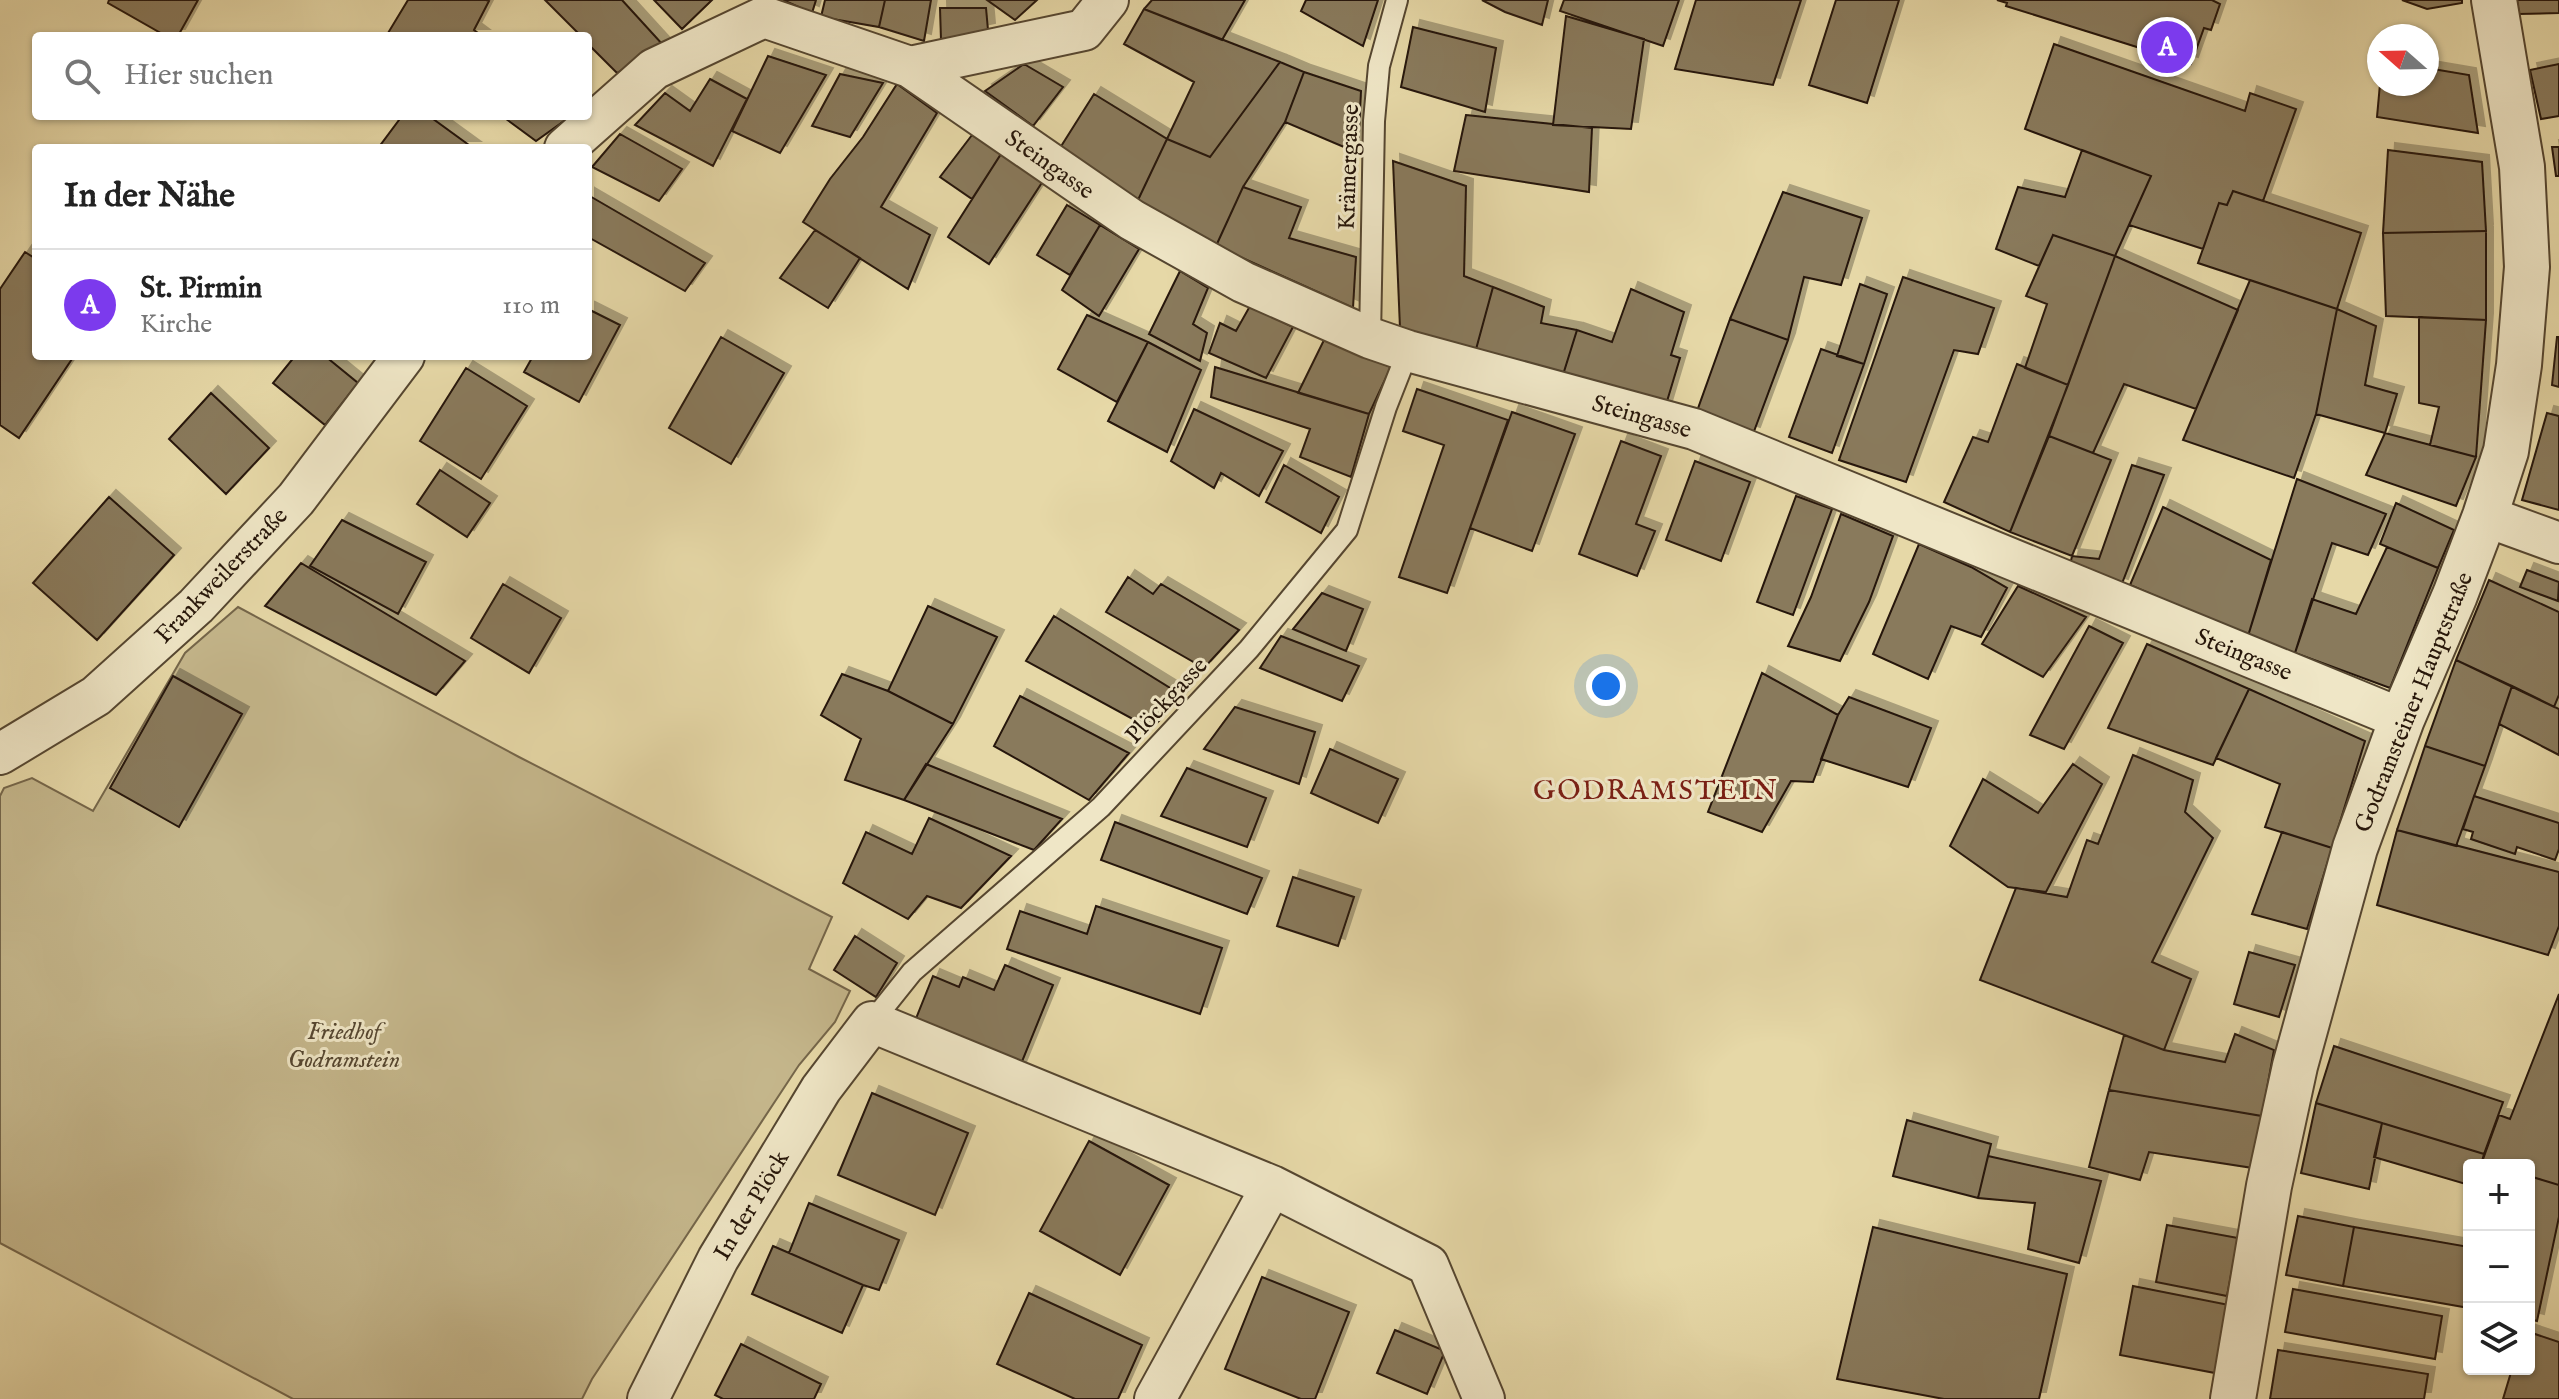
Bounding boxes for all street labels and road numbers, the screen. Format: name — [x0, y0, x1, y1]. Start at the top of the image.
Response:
street label: Krämergasse — [1332, 103, 1367, 231]
street label: Steingasse — [998, 123, 1100, 207]
street label: Steingasse — [1588, 388, 1695, 446]
street label: Frankweilerstraße — [149, 501, 295, 651]
street label: Godramsteiner Hauptstraße — [2348, 568, 2481, 837]
street label: Steingasse — [2190, 622, 2297, 689]
street label: Plöckgasse — [1119, 651, 1215, 751]
street label: In der Plöck — [707, 1145, 797, 1266]

